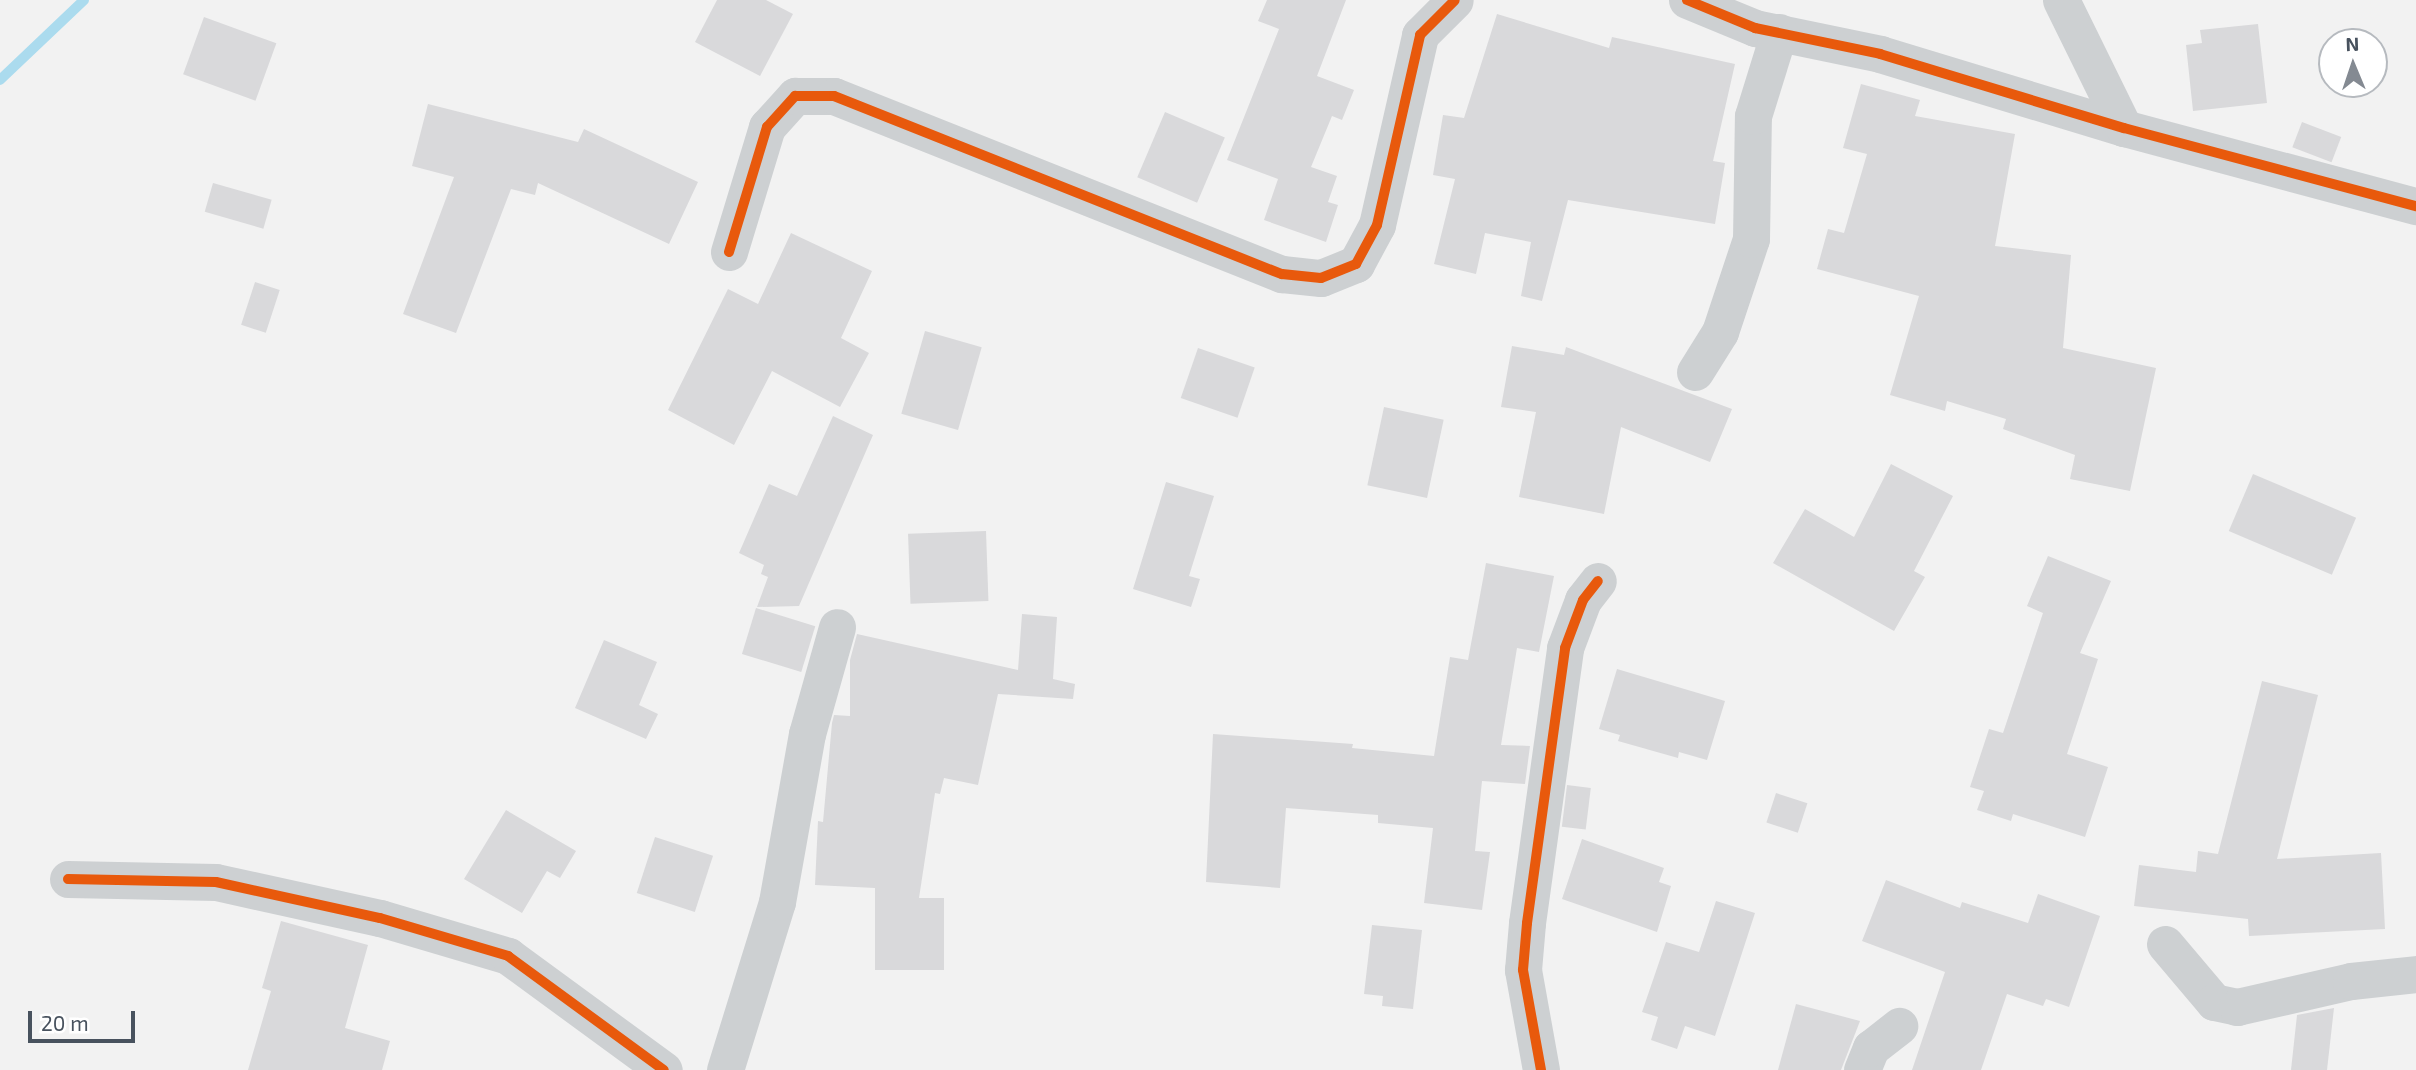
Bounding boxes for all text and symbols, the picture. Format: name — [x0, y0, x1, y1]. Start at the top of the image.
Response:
north arrow — [2318, 28, 2388, 98]
text: N — [2345, 32, 2360, 55]
scale bar — [32, 996, 138, 1040]
text: 20 m — [41, 1010, 89, 1035]

